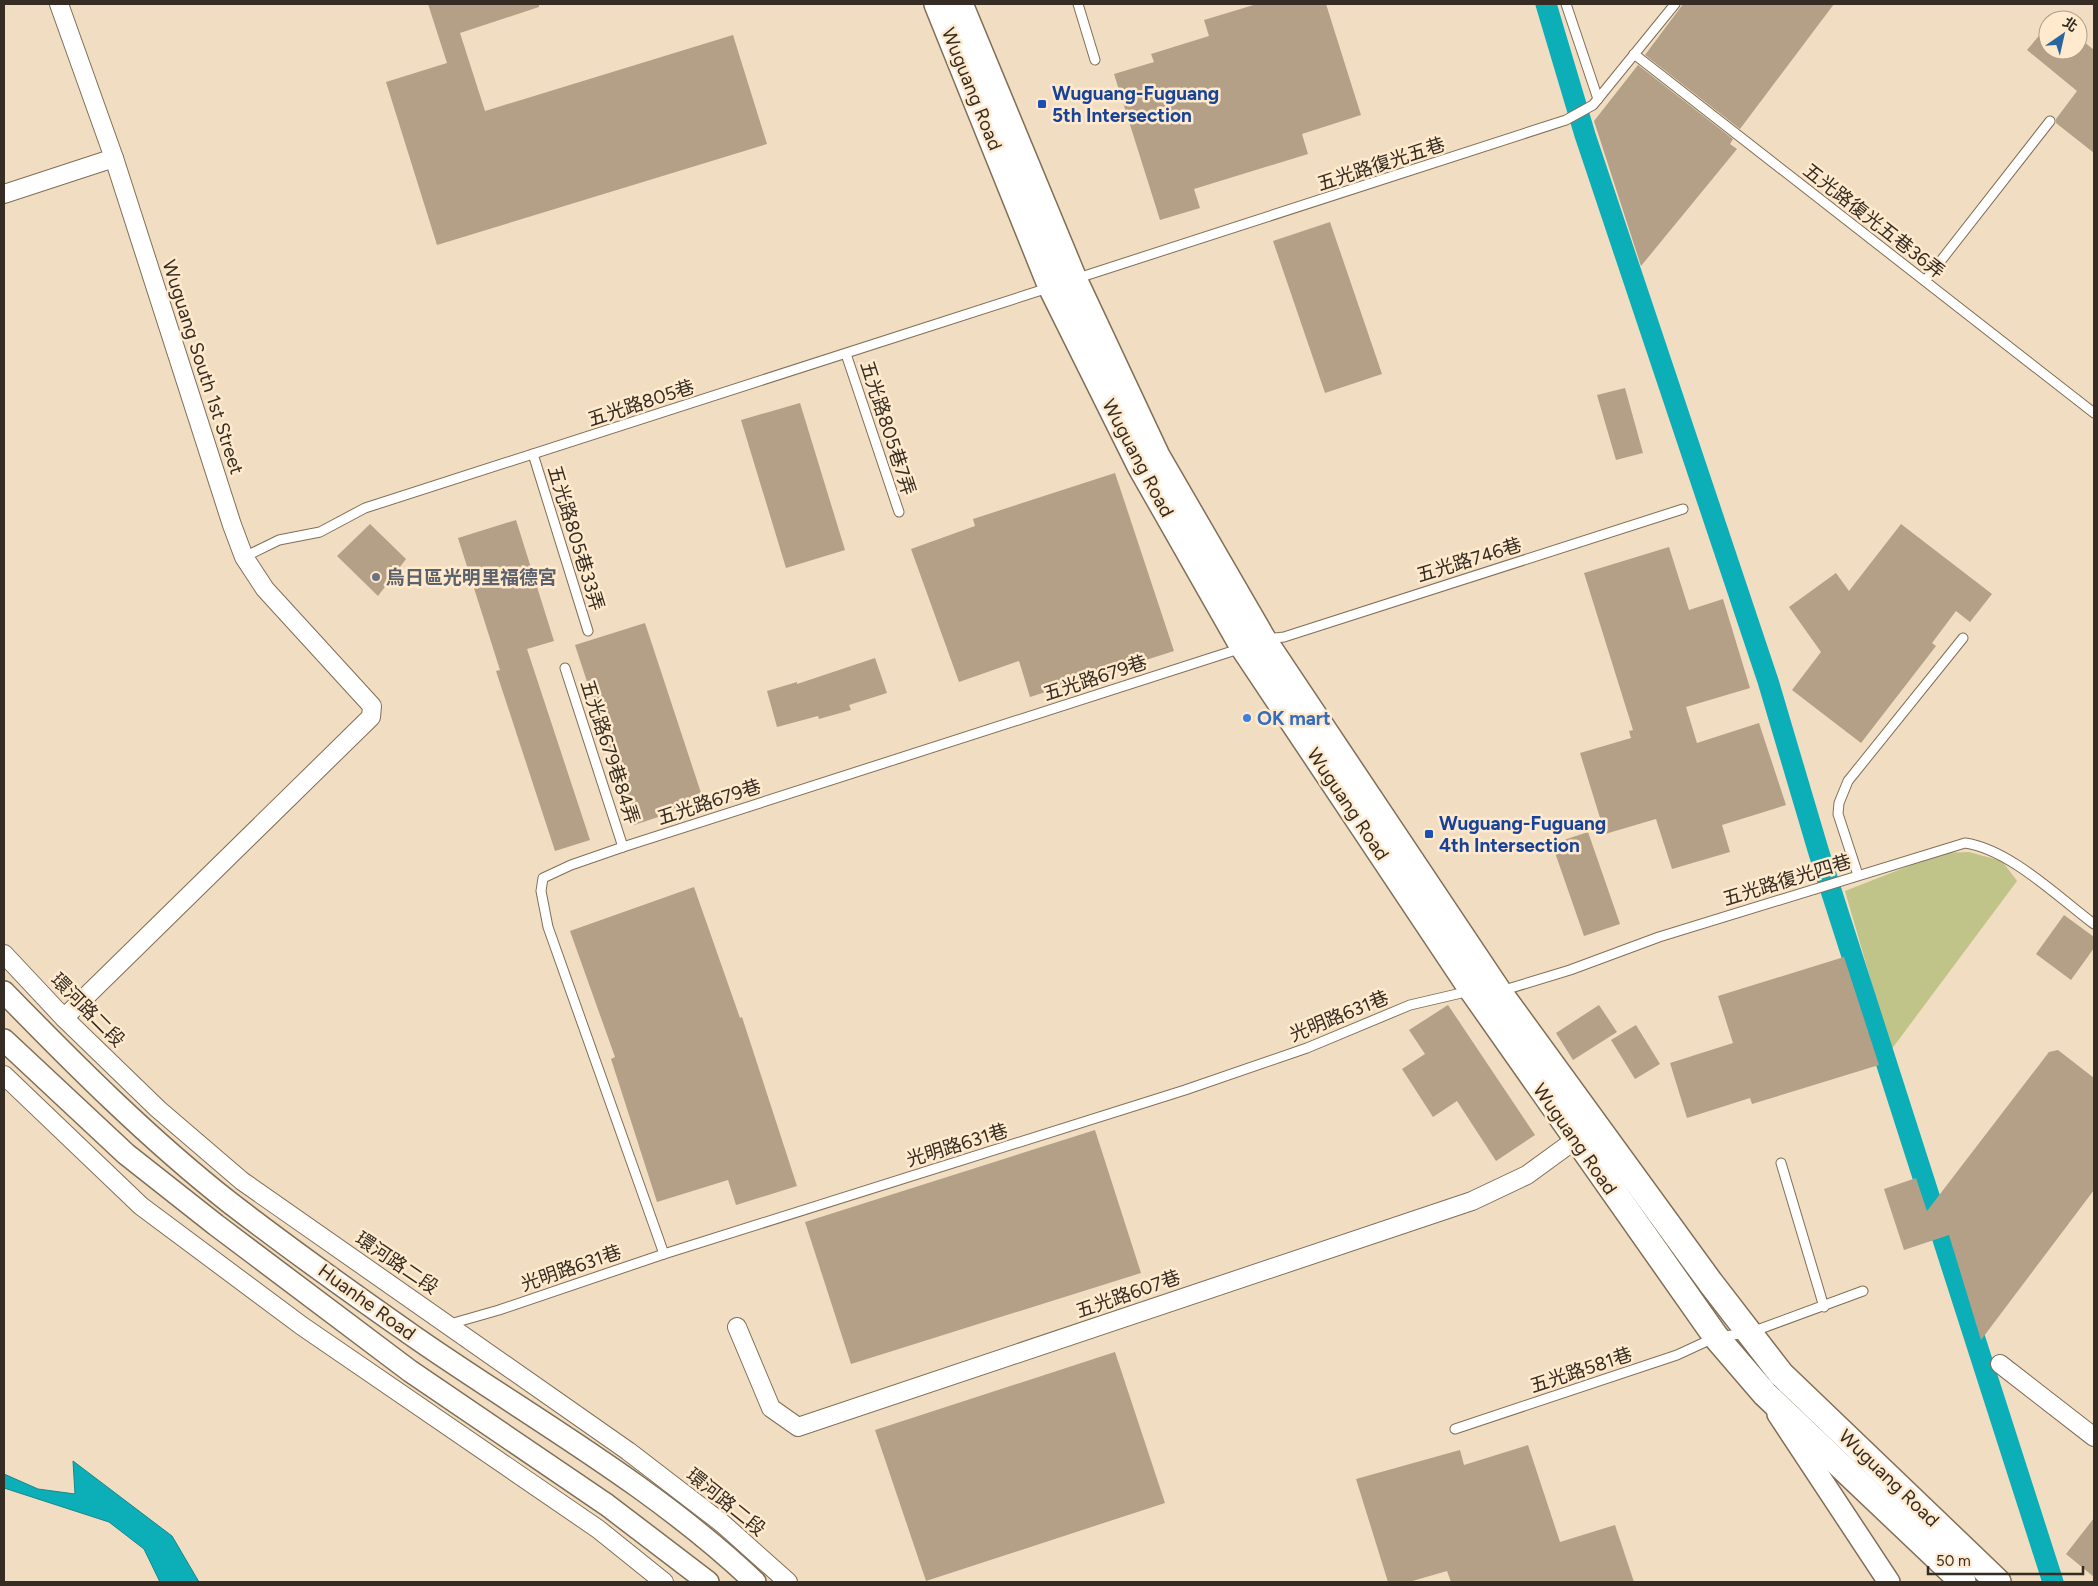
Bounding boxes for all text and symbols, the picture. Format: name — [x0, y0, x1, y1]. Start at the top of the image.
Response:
north arrow — [2038, 10, 2088, 60]
text: 北 — [2059, 14, 2081, 36]
street label: Wuguang Road — [937, 24, 1007, 154]
place label: Wuguang-Fuguang 5th Intersection — [1052, 82, 1219, 127]
marker: Wuguang-Fuguang 5th Intersection — [1036, 98, 1048, 110]
street label: 五光路復光五巷 — [1314, 133, 1448, 195]
street label: 五光路復光五巷36弄 — [1799, 159, 1949, 283]
street label: Wuguang South 1st Street — [157, 257, 249, 477]
street label: 五光路805巷7弄 — [855, 358, 921, 498]
street label: 五光路805巷 — [585, 375, 697, 431]
street label: Wuguang Road — [1097, 395, 1179, 521]
street label: 五光路805巷33弄 — [543, 463, 609, 613]
street label: 五光路746巷 — [1414, 533, 1524, 587]
place label: 烏日區光明里福德宮 — [386, 566, 557, 589]
marker: 烏日區光明里福德宮 — [370, 571, 382, 583]
street label: 五光路679巷 — [1040, 650, 1150, 706]
street label: 五光路679巷84弄 — [576, 677, 644, 827]
place label: OK mart — [1257, 707, 1331, 730]
marker: OK mart — [1241, 712, 1253, 724]
street label: Wuguang Road — [1302, 744, 1394, 864]
street label: 五光路679巷 — [654, 774, 764, 830]
place label: Wuguang-Fuguang 4th Intersection — [1439, 812, 1606, 857]
marker: Wuguang-Fuguang 4th Intersection — [1423, 828, 1435, 840]
street label: 五光路復光四巷 — [1720, 850, 1854, 910]
street label: 環河路二段 — [46, 968, 130, 1052]
street label: 光明路631巷 — [1286, 986, 1392, 1046]
street label: Wuguang Road — [1528, 1079, 1622, 1199]
street label: 光明路631巷 — [903, 1119, 1011, 1171]
street label: 環河路二段 — [351, 1227, 443, 1299]
street label: 光明路631巷 — [518, 1240, 624, 1296]
street label: Huanhe Road — [314, 1259, 420, 1345]
street label: 五光路607巷 — [1073, 1265, 1183, 1323]
street label: 五光路581巷 — [1527, 1343, 1635, 1397]
street label: Wuguang Road — [1834, 1424, 1944, 1532]
street label: 環河路二段 — [682, 1463, 770, 1541]
scale bar — [1928, 1544, 2083, 1576]
text: 50 m — [1936, 1552, 1971, 1570]

